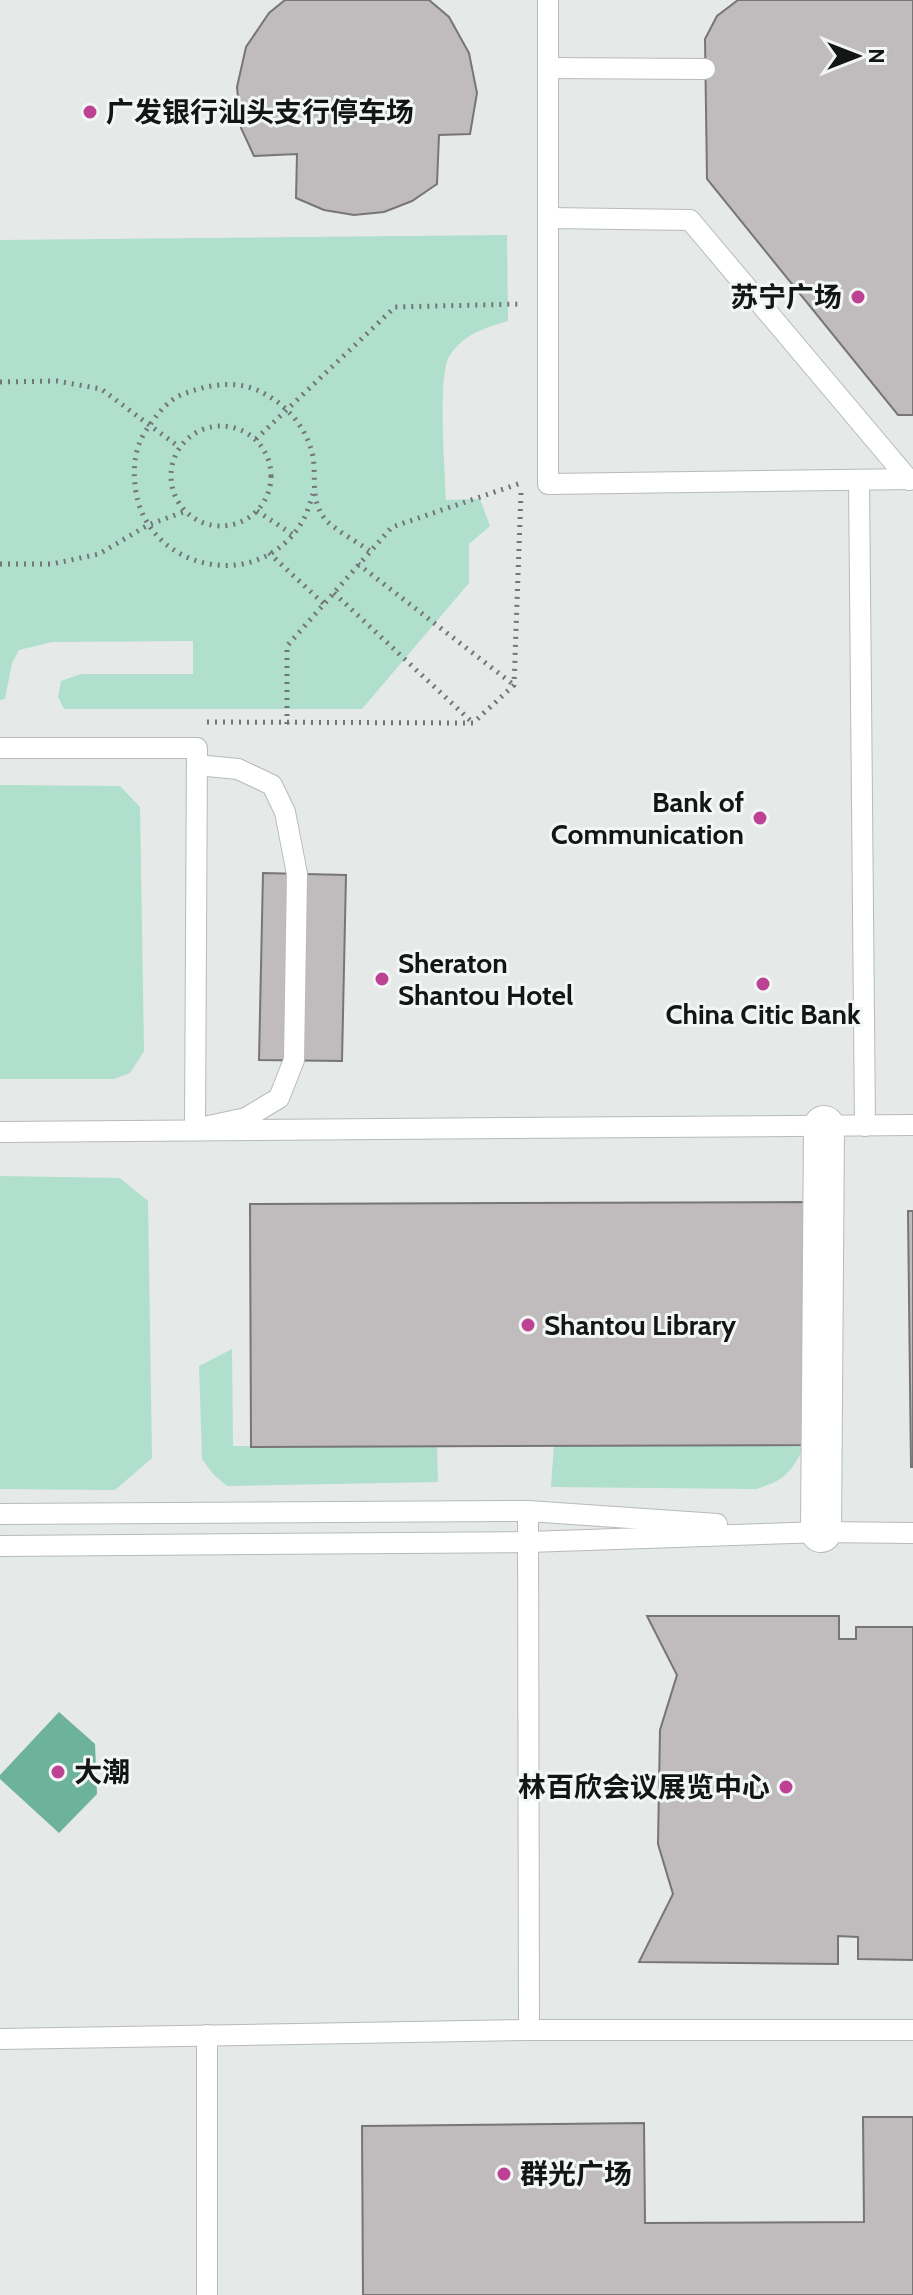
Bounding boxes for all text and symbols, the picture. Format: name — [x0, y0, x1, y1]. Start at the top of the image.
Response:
north arrow — [817, 16, 897, 96]
text: N — [863, 48, 890, 64]
place label: 广发银行汕头支行停车场 — [106, 95, 414, 129]
marker: 广发银行汕头支行停车场 — [81, 103, 99, 121]
place label: 苏宁广场 — [730, 280, 842, 314]
marker: 苏宁广场 — [849, 288, 867, 306]
place label: Bank of Communication — [551, 785, 744, 851]
marker: Bank of Communication — [751, 809, 769, 827]
place label: Sheraton Shantou Hotel — [398, 946, 573, 1012]
marker: Sheraton Shantou Hotel — [373, 970, 391, 988]
marker: China Citic Bank — [754, 975, 772, 993]
place label: China Citic Bank — [665, 997, 861, 1031]
place label: Shantou Library — [544, 1308, 736, 1342]
marker: Shantou Library — [519, 1316, 537, 1334]
place label: 大潮 — [74, 1755, 130, 1789]
marker: 大潮 — [49, 1763, 67, 1781]
place label: 林百欣会议展览中心 — [518, 1770, 770, 1804]
marker: 林百欣会议展览中心 — [777, 1778, 795, 1796]
place label: 群光广场 — [520, 2157, 632, 2191]
marker: 群光广场 — [495, 2165, 513, 2183]

